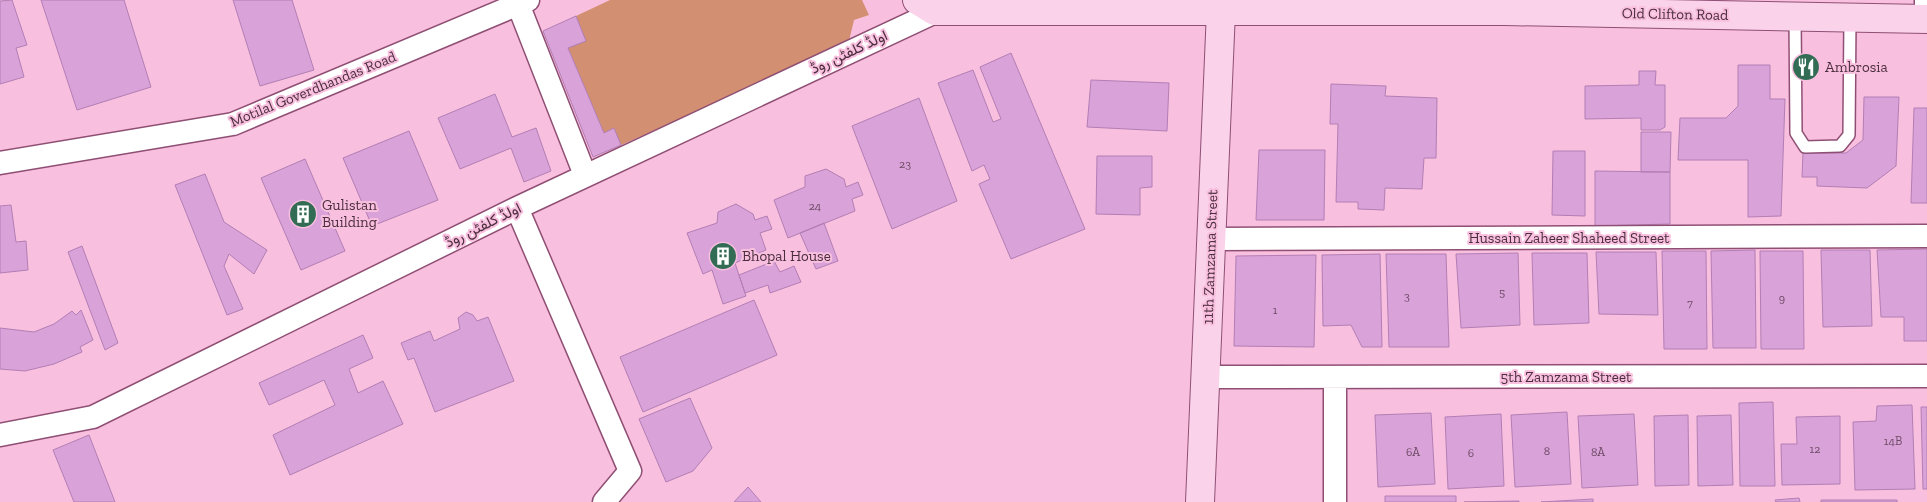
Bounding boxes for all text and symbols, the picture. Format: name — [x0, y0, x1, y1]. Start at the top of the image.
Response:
street label: Old Clifton Road — [1622, 4, 1729, 24]
street label: اولڈ کلفٹن روڈ — [808, 26, 891, 79]
street label: Motilal Goverdhandas Road — [227, 47, 399, 131]
restaurant icon: Ambrosia — [1791, 52, 1821, 82]
place label: Ambrosia — [1825, 58, 1888, 76]
house number: 23 — [899, 157, 911, 171]
street label: 11th Zamzama Street — [1199, 189, 1221, 325]
place label: Gulistan Building — [322, 196, 377, 231]
building icon: Gulistan Building — [288, 199, 318, 229]
street label: اولڈ کلفٹن روڈ — [442, 199, 525, 252]
house number: 24 — [809, 199, 822, 213]
street label: Hussain Zaheer Shaheed Street — [1468, 229, 1670, 247]
building icon: Bhopal House — [708, 241, 738, 271]
place label: Bhopal House — [742, 247, 831, 265]
house number: 5 — [1499, 285, 1505, 299]
house number: 3 — [1404, 289, 1410, 303]
house number: 9 — [1779, 291, 1785, 305]
house number: 7 — [1687, 296, 1693, 310]
house number: 1 — [1273, 303, 1278, 317]
street label: 5th Zamzama Street — [1500, 368, 1632, 386]
house number: 14B — [1884, 434, 1902, 448]
house number: 12 — [1810, 442, 1820, 456]
house number: 8 — [1544, 444, 1550, 458]
house number: 6A — [1406, 445, 1420, 459]
house number: 8A — [1591, 445, 1605, 459]
house number: 6 — [1468, 446, 1474, 460]

